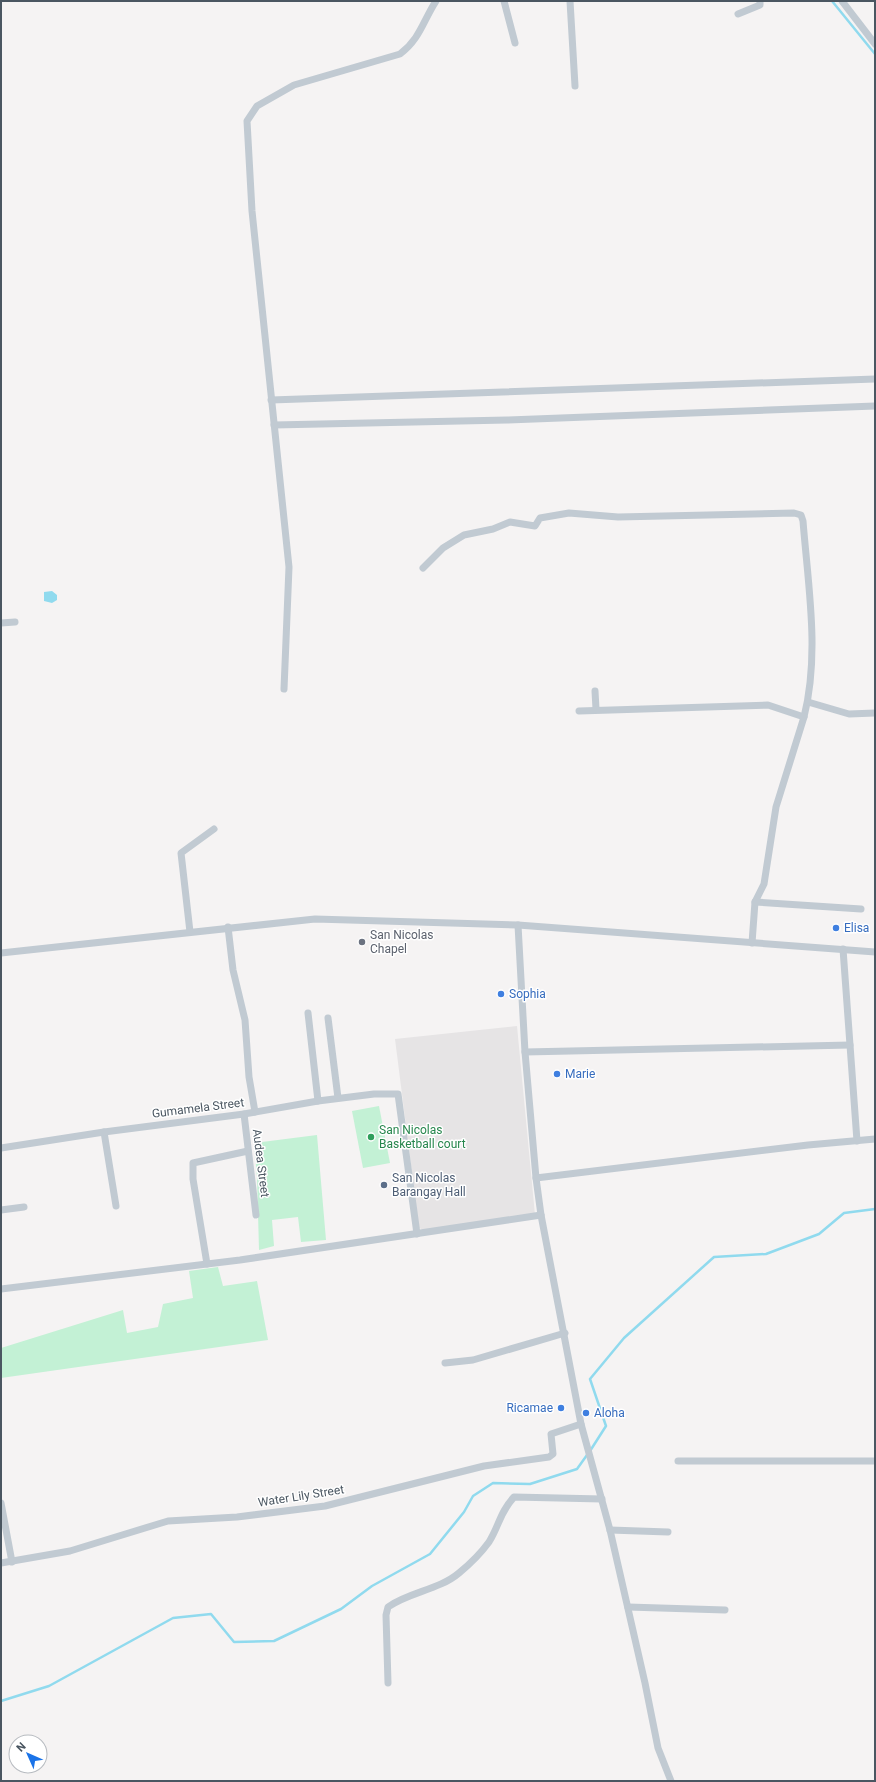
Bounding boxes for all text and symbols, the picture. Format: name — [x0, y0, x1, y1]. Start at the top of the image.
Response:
place label: Elisa — [844, 921, 869, 935]
marker: Elisa — [831, 923, 841, 933]
place label: San Nicolas Chapel — [370, 928, 434, 956]
marker: San Nicolas Chapel — [357, 937, 367, 947]
place label: Sophia — [509, 987, 546, 1001]
marker: Sophia — [496, 989, 506, 999]
place label: Marie — [565, 1067, 595, 1081]
marker: Marie — [552, 1069, 562, 1079]
street label: Gumamela Street — [151, 1095, 245, 1121]
place label: San Nicolas Basketball court — [379, 1123, 466, 1151]
street label: Audea Street — [250, 1128, 272, 1198]
marker: San Nicolas Basketball court — [366, 1132, 376, 1142]
place label: San Nicolas Barangay Hall — [392, 1171, 466, 1199]
marker: San Nicolas Barangay Hall — [379, 1180, 389, 1190]
place label: Ricamae — [506, 1401, 553, 1415]
marker: Ricamae — [556, 1403, 566, 1413]
place label: Aloha — [594, 1406, 625, 1420]
marker: Aloha — [581, 1408, 591, 1418]
street label: Water Lily Street — [257, 1482, 345, 1510]
north arrow — [8, 1734, 48, 1774]
text: N — [14, 1740, 29, 1755]

